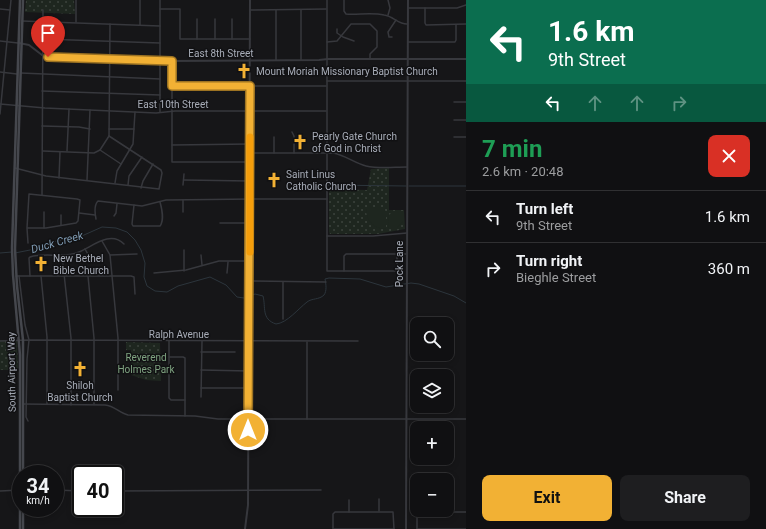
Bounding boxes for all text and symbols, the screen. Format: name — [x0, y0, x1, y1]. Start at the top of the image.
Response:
text: 1.6 km — [548, 15, 634, 48]
pin — [31, 16, 65, 57]
icon: left — [482, 16, 534, 68]
icon: arrive — [37, 22, 59, 44]
street label: East 8th Street — [188, 48, 254, 59]
text: 9th Street — [548, 49, 626, 70]
church icon: Mount Moriah Missionary Baptist Church — [235, 62, 253, 80]
place label: Mount Moriah Missionary Baptist Church — [256, 66, 438, 77]
icon: left — [542, 92, 564, 114]
icon: ahead — [584, 92, 606, 114]
icon: ahead — [626, 92, 648, 114]
icon: right — [668, 92, 690, 114]
street label: East 10th Street — [138, 99, 208, 110]
place label: Pearly Gate Church of God in Christ — [312, 131, 397, 154]
church icon: Pearly Gate Church of God in Christ — [291, 133, 309, 151]
text: 7 min — [482, 135, 542, 163]
button: close — [708, 135, 750, 177]
text: 2.6 km · 20:48 — [482, 164, 563, 179]
place label: Saint Linus Catholic Church — [286, 169, 357, 192]
church icon: Saint Linus Catholic Church — [265, 171, 283, 189]
text: Turn left — [516, 200, 573, 218]
icon: left — [482, 206, 504, 228]
text: 1.6 km — [705, 208, 750, 226]
text: 9th Street — [516, 218, 572, 233]
water label: Duck Creek — [30, 229, 85, 256]
street label: Pock Lane — [394, 241, 405, 287]
text: Turn right — [516, 252, 582, 270]
place label: New Bethel Bible Church — [53, 253, 109, 276]
church icon: New Bethel Bible Church — [32, 255, 50, 273]
icon: right — [482, 258, 504, 280]
text: 360 m — [708, 260, 750, 278]
text: Bieghle Street — [516, 270, 596, 285]
map controls — [410, 317, 454, 517]
button: search — [410, 317, 454, 361]
street label: Ralph Avenue — [149, 329, 209, 340]
street label: South Airport Way — [5, 332, 18, 412]
park label: Reverend Holmes Park — [117, 352, 175, 375]
church icon: Shiloh Baptist Church — [71, 360, 89, 378]
button: layers — [410, 369, 454, 413]
place label: Shiloh Baptist Church — [47, 380, 113, 403]
position arrow — [227, 409, 269, 451]
button: + — [410, 421, 454, 465]
speed limit sign: 40 — [72, 465, 124, 517]
button: − — [410, 473, 454, 517]
text: 34 — [27, 474, 49, 498]
button: Exit — [482, 475, 612, 521]
button: Share — [620, 475, 750, 521]
text: km/h — [26, 495, 50, 506]

